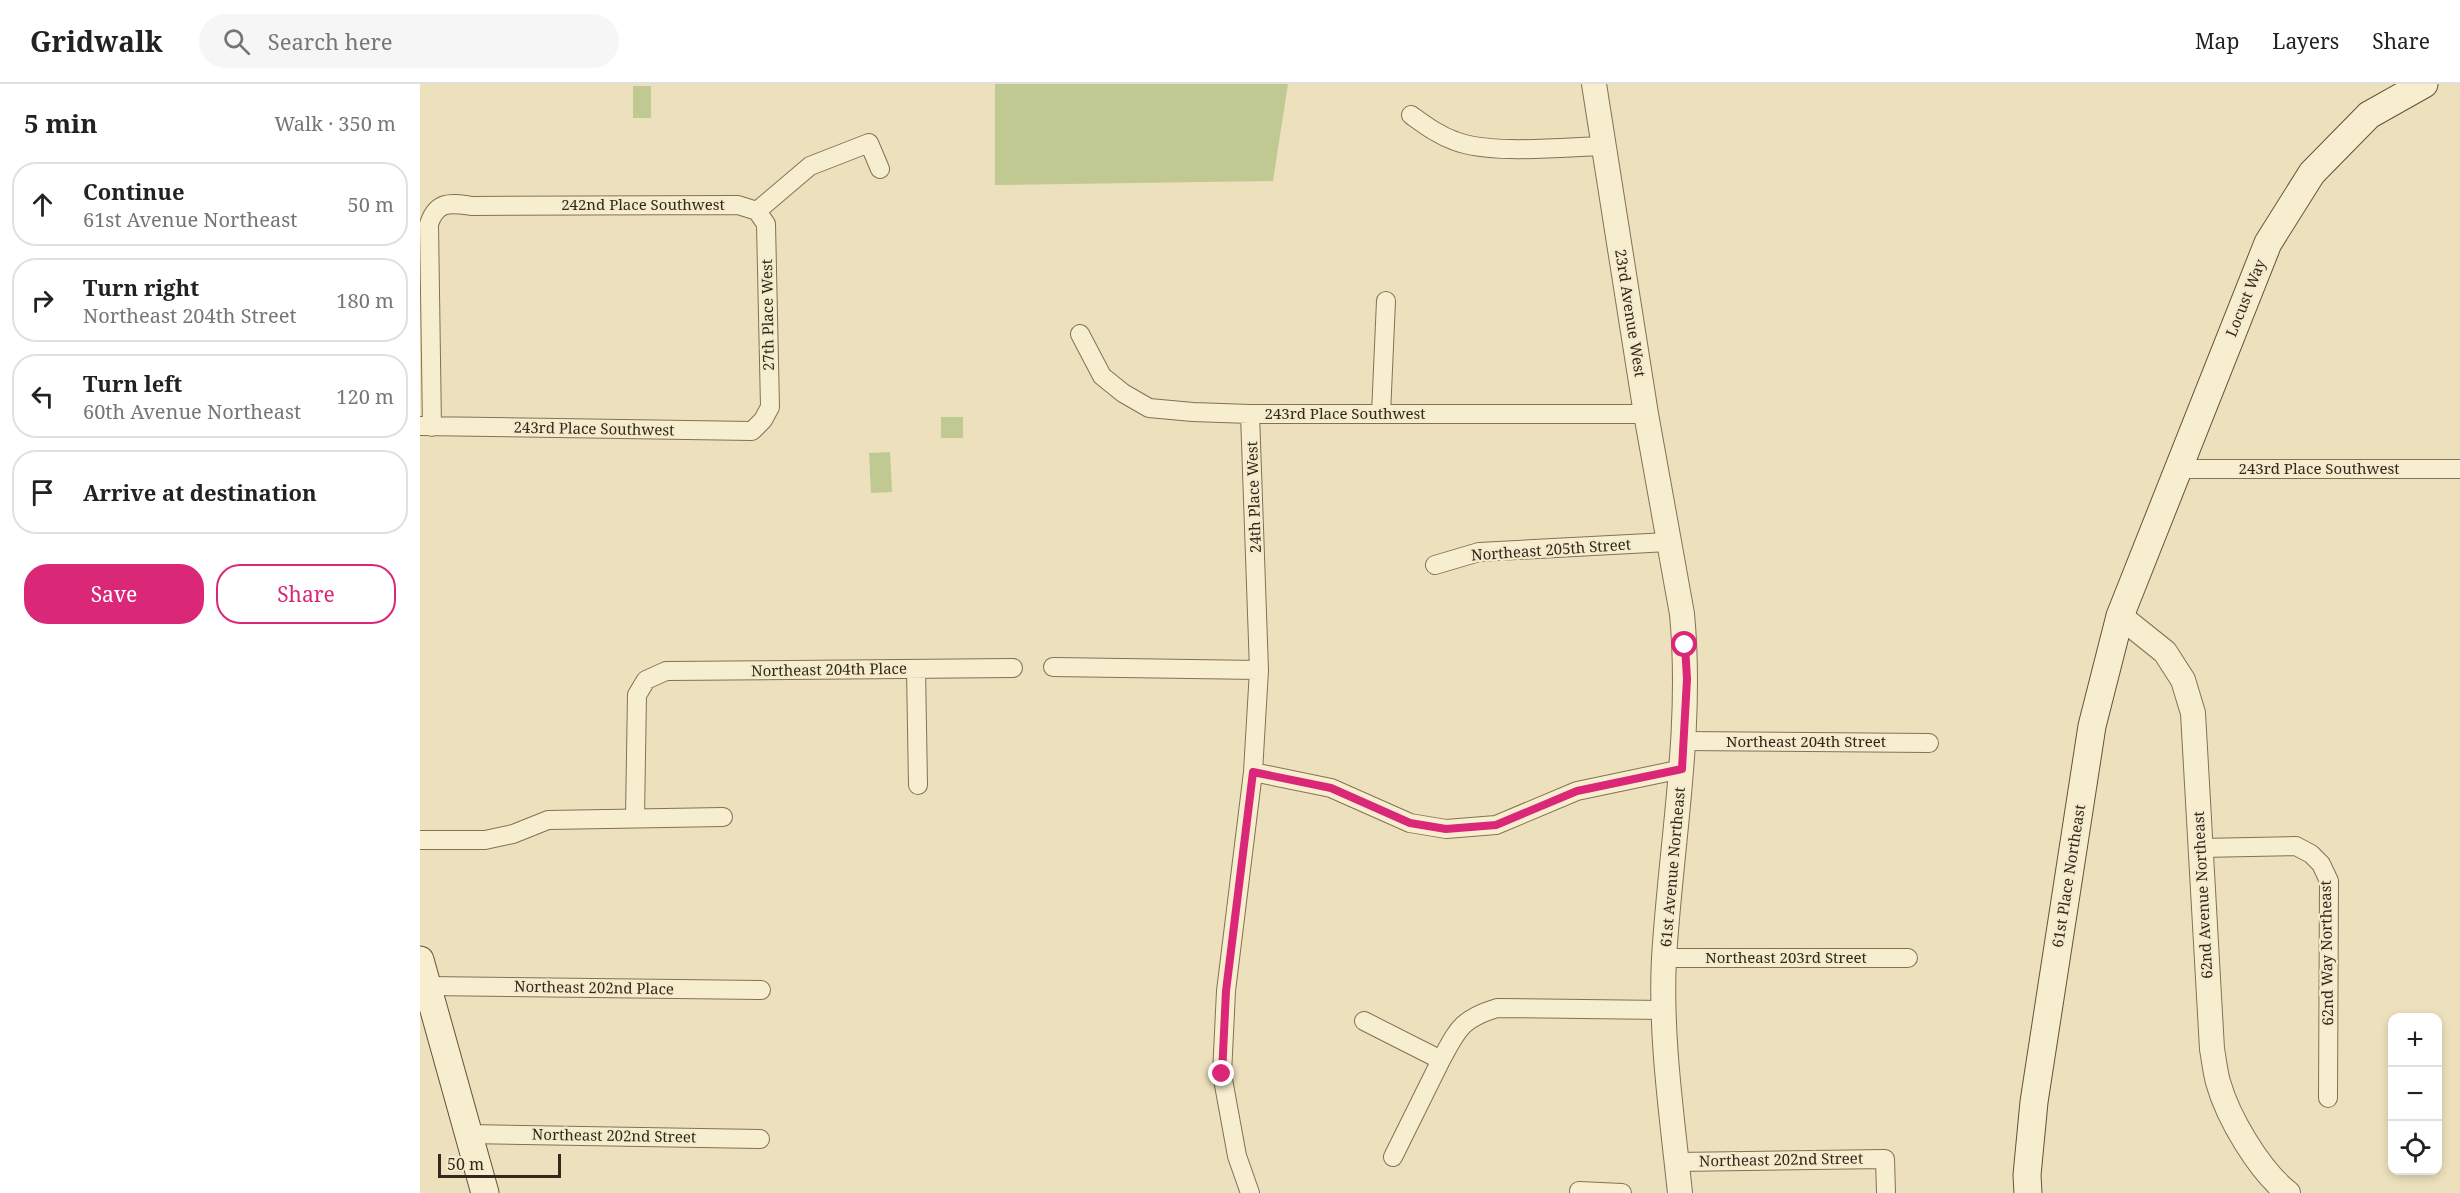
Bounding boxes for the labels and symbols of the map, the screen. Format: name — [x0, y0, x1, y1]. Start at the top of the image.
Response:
street label: 242nd Place Southwest — [561, 194, 725, 214]
street label: 23rd Avenue West — [1611, 247, 1651, 378]
street label: Locust Way — [2220, 255, 2270, 339]
street label: 27th Place West — [756, 259, 778, 371]
street label: 243rd Place Southwest — [1265, 403, 1425, 423]
street label: 243rd Place Southwest — [513, 417, 675, 439]
street label: 24th Place West — [1241, 441, 1265, 553]
street label: 243rd Place Southwest — [2239, 458, 2399, 478]
street label: Northeast 205th Street — [1470, 533, 1631, 565]
route start — [1671, 631, 1697, 657]
street label: Northeast 204th Place — [751, 658, 907, 680]
street label: Northeast 204th Street — [1726, 731, 1886, 751]
street label: 61st Avenue Northeast — [1655, 786, 1689, 948]
street label: 61st Place Northeast — [2047, 803, 2089, 949]
street label: 62nd Avenue Northeast — [2188, 811, 2216, 979]
street label: 62nd Way Northeast — [2315, 880, 2337, 1026]
street label: Northeast 203rd Street — [1705, 947, 1867, 967]
street label: Northeast 202nd Place — [514, 976, 674, 998]
route end — [1208, 1060, 1234, 1086]
street label: Northeast 202nd Street — [532, 1124, 696, 1146]
street label: Northeast 202nd Street — [1699, 1148, 1863, 1170]
scale bar — [438, 1151, 561, 1178]

